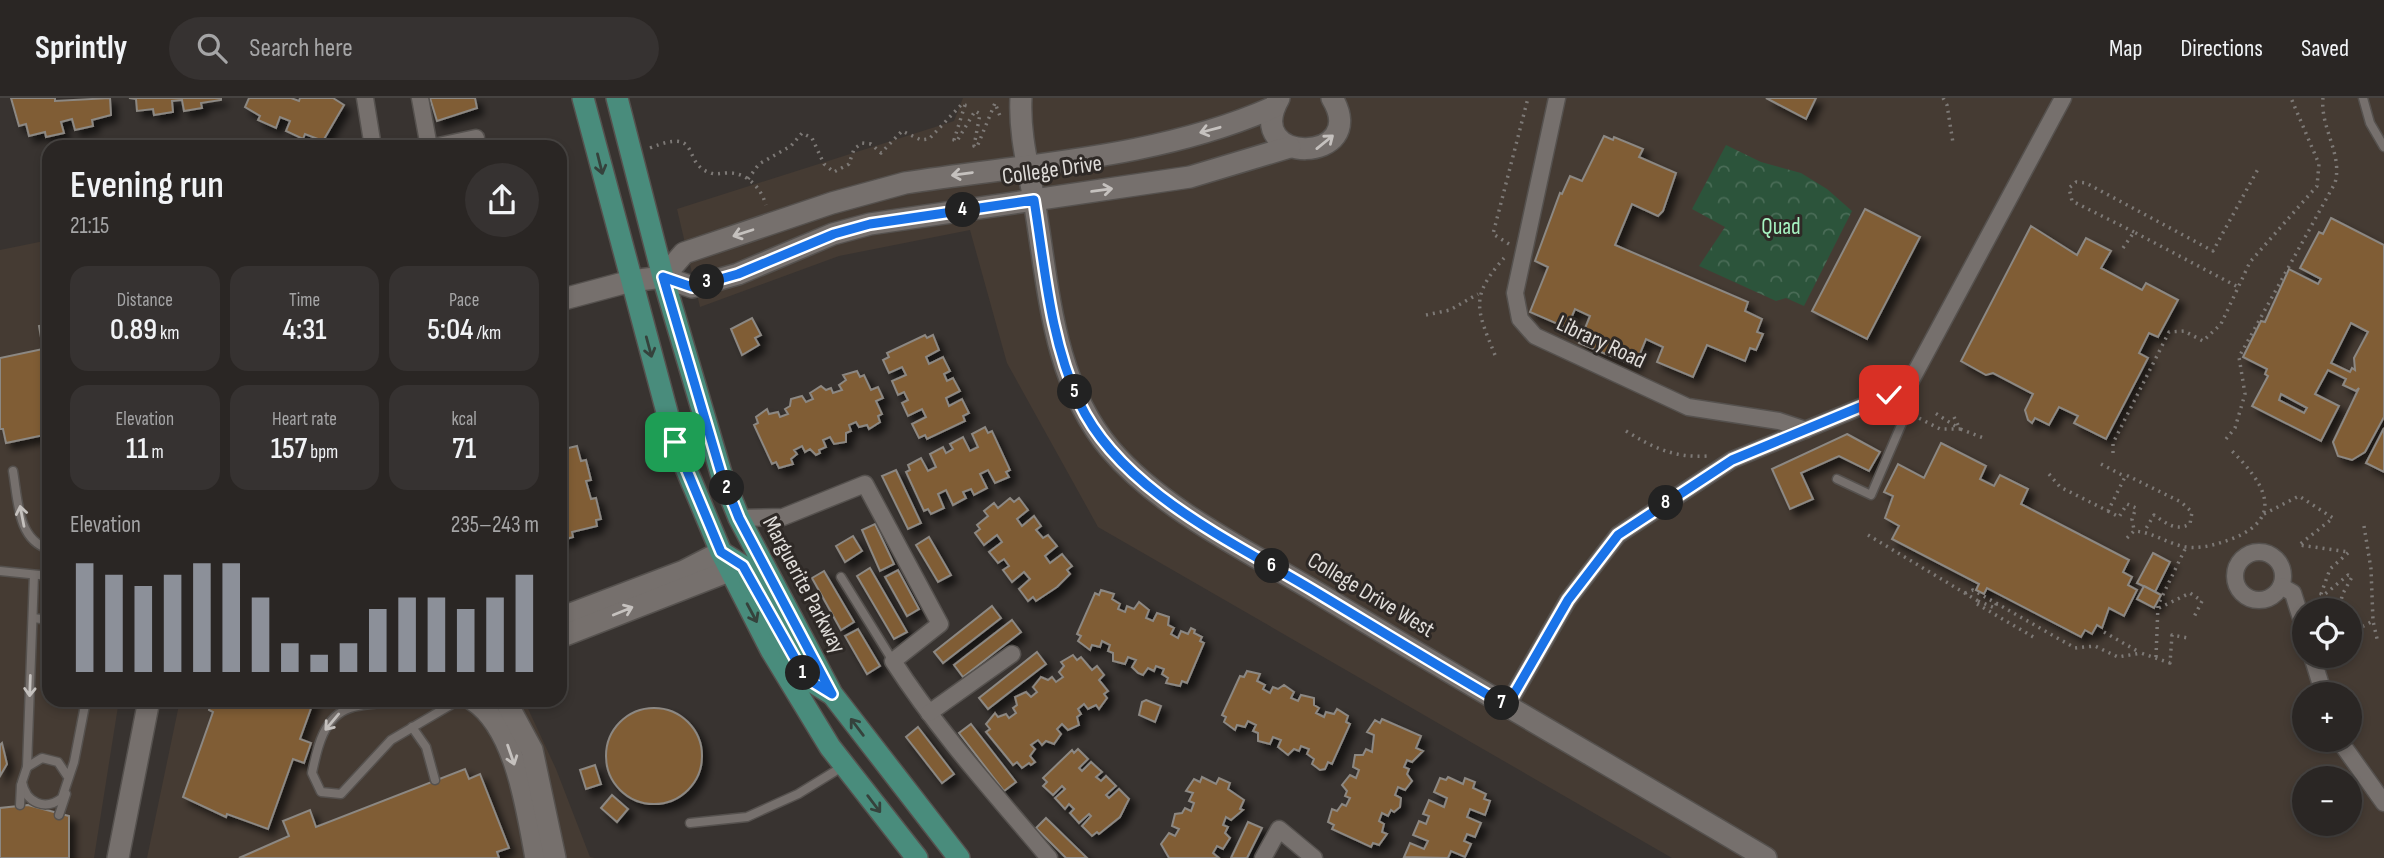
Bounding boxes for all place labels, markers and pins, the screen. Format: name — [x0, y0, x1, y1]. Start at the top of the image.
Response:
pin: 4 — [946, 192, 981, 228]
pin: 3 — [690, 264, 724, 300]
pin — [1859, 365, 1919, 425]
pin: 5 — [1058, 374, 1092, 410]
pin — [645, 412, 705, 472]
pin: 2 — [710, 470, 744, 506]
pin: 8 — [1648, 486, 1684, 520]
pin: 6 — [1254, 548, 1290, 584]
pin: 1 — [786, 656, 820, 690]
pin: 7 — [1484, 686, 1520, 720]

